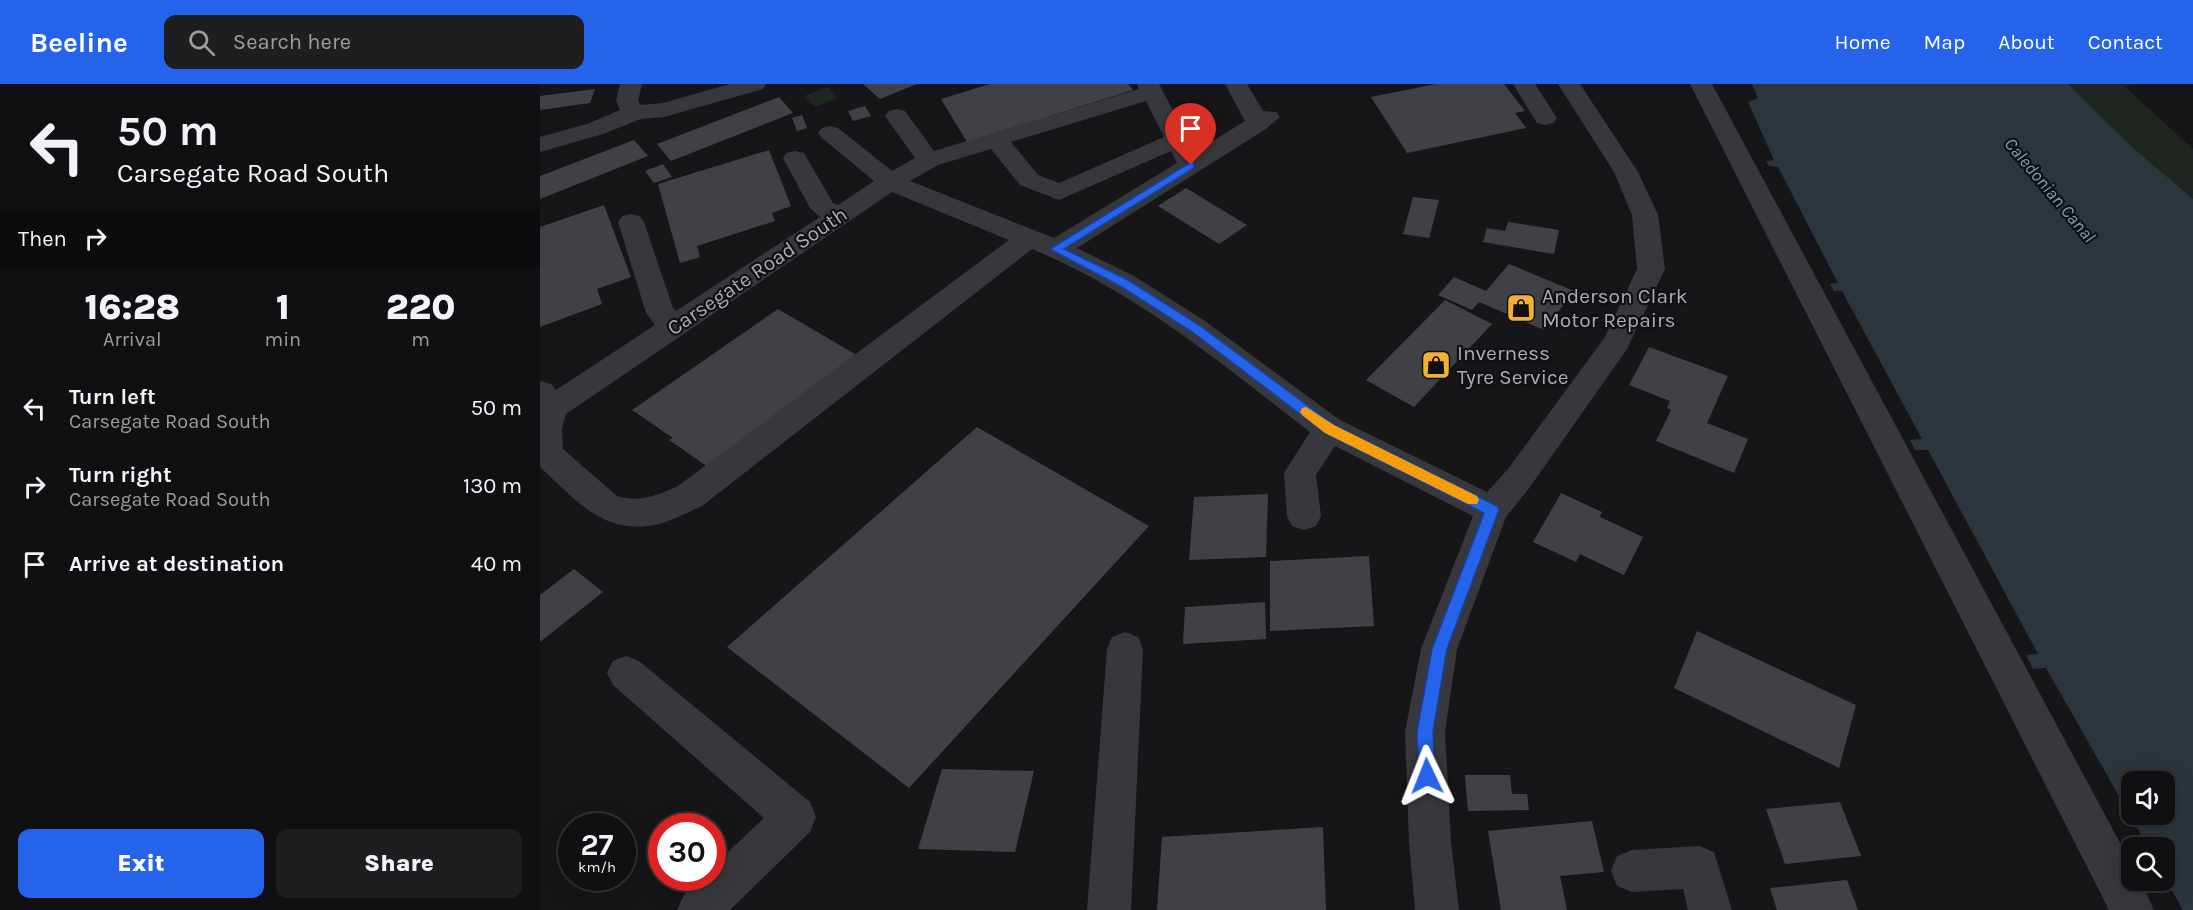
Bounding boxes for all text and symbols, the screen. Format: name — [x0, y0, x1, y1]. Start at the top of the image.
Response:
search box — [164, 15, 584, 69]
text: Beeline — [30, 26, 128, 59]
icon: search — [185, 26, 218, 59]
text: Search here — [233, 29, 351, 55]
text: Home — [1835, 30, 1891, 54]
text: Map — [1924, 30, 1965, 54]
text: About — [1998, 30, 2055, 54]
text: Contact — [2088, 30, 2163, 54]
pin — [1165, 103, 1216, 165]
text: 50 m — [117, 106, 219, 156]
icon: left — [18, 108, 96, 186]
icon: arrive — [1174, 112, 1207, 145]
water label: Caledonian Canal — [2000, 133, 2101, 247]
text: Carsegate Road South — [117, 157, 389, 189]
street label: Carsegate Road South — [663, 202, 851, 340]
icon: right — [79, 222, 112, 255]
text: Then — [18, 226, 67, 252]
place label: Anderson Clark Motor Repairs — [1542, 284, 1688, 332]
text: 16:28 — [85, 286, 180, 328]
text: 1 — [276, 286, 290, 328]
text: 220 — [386, 286, 455, 328]
shop icon: Anderson Clark Motor Repairs — [1505, 292, 1537, 324]
text: Arrival — [103, 328, 162, 351]
text: min — [264, 328, 301, 351]
text: m — [411, 328, 430, 351]
place label: Inverness Tyre Service — [1457, 341, 1569, 389]
shop icon: Inverness Tyre Service — [1420, 349, 1452, 381]
text: Turn left — [69, 384, 156, 410]
icon: left — [18, 392, 51, 425]
text: 50 m — [471, 395, 522, 421]
text: Carsegate Road South — [69, 410, 271, 433]
text: Turn right — [69, 462, 172, 488]
icon: right — [18, 470, 51, 503]
text: 130 m — [463, 473, 522, 499]
text: Carsegate Road South — [69, 488, 271, 511]
icon: arrive — [18, 548, 51, 581]
text: Arrive at destination — [69, 551, 284, 577]
text: 40 m — [471, 551, 522, 577]
position arrow — [1395, 744, 1459, 808]
map controls — [2121, 771, 2175, 891]
button: sound — [2121, 771, 2175, 825]
speed limit sign: 30 — [648, 813, 726, 891]
text: 27 — [580, 827, 614, 863]
button: Exit — [18, 829, 264, 898]
button: Share — [276, 829, 522, 898]
button: search — [2121, 837, 2175, 891]
text: km/h — [578, 858, 616, 876]

